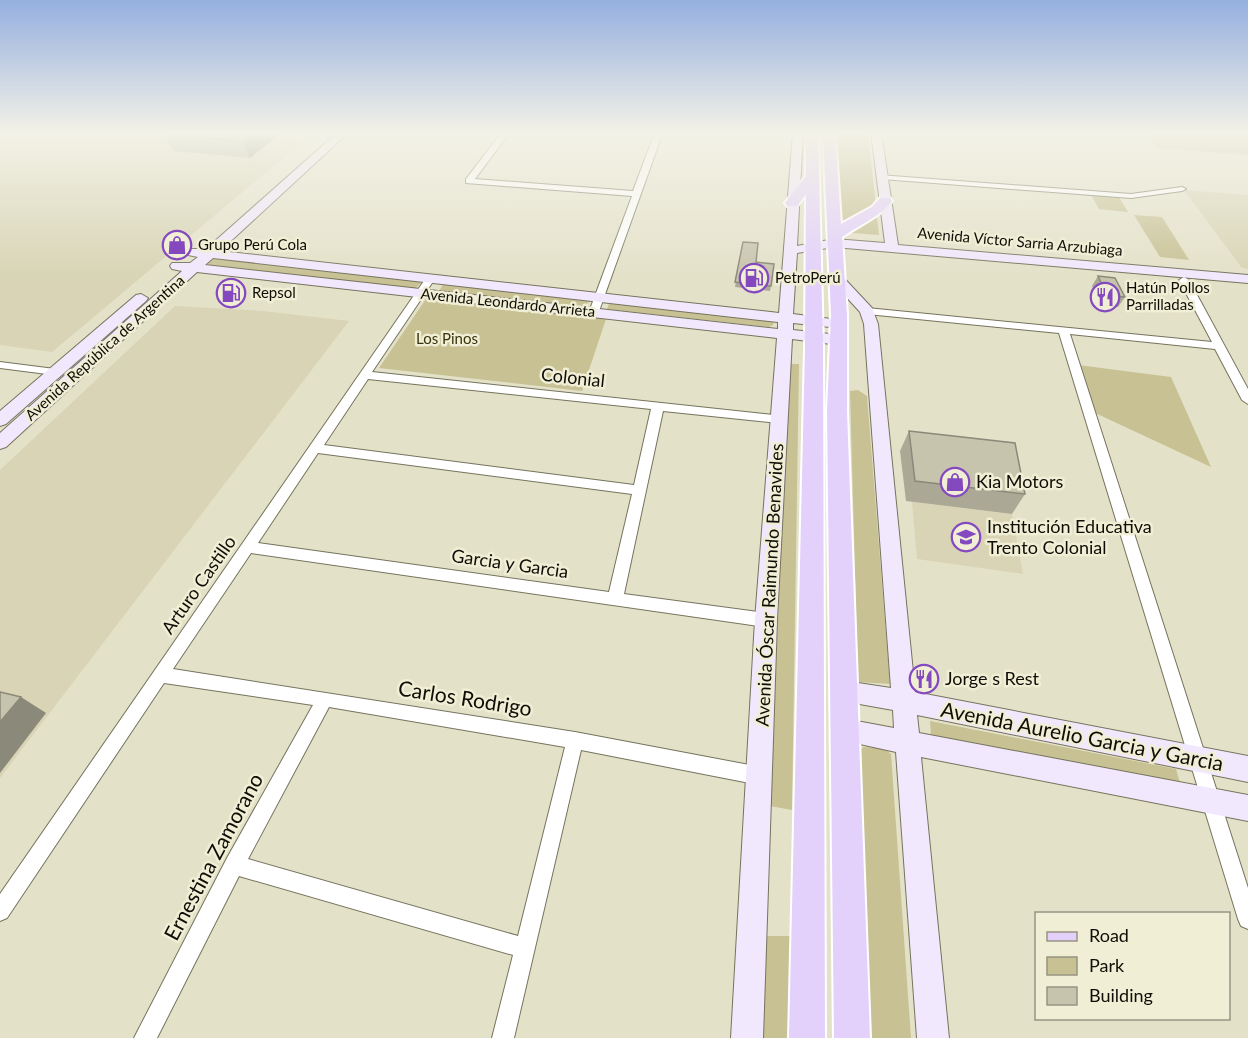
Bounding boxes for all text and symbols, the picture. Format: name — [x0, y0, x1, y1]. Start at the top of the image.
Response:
street label: Avenida Víctor Sarria Arzubiaga — [917, 223, 1123, 259]
shop icon: Grupo Perú Cola — [161, 229, 193, 261]
place label: Grupo Perú Cola — [198, 235, 307, 253]
fuel station icon: PetroPerú — [738, 262, 770, 294]
place label: PetroPerú — [775, 268, 841, 286]
street label: Avenida República de Argentina — [21, 271, 188, 424]
fuel station icon: Repsol — [215, 277, 247, 309]
place label: Hatún Pollos Parrilladas — [1126, 278, 1210, 313]
restaurant icon: Hatún Pollos Parrilladas — [1089, 281, 1121, 313]
place label: Repsol — [252, 283, 296, 301]
street label: Avenida Leondardo Arrieta — [420, 284, 596, 320]
park label: Los Pinos — [416, 329, 478, 347]
street label: Colonial — [540, 363, 606, 391]
street label: Avenida Óscar Raimundo Benavides — [751, 443, 787, 727]
shop icon: Kia Motors — [939, 466, 971, 498]
place label: Kia Motors — [976, 470, 1063, 492]
place label: Institución Educativa Trento Colonial — [987, 515, 1152, 558]
school or university icon: Institución Educativa Trento Colonial — [950, 521, 982, 553]
street label: Arturo Castillo — [156, 531, 240, 638]
street label: Garcia y Garcia — [450, 544, 570, 582]
restaurant icon: Jorge s Rest — [908, 663, 940, 695]
place label: Jorge s Rest — [945, 667, 1040, 689]
street label: Carlos Rodrigo — [397, 675, 534, 720]
street label: Avenida Aurelio Garcia y Garcia — [939, 696, 1226, 775]
street label: Ernestina Zamorano — [158, 768, 267, 944]
legend — [1035, 912, 1230, 1020]
text: Road — [1089, 924, 1129, 946]
text: Park — [1089, 954, 1125, 976]
text: Building — [1089, 984, 1153, 1006]

